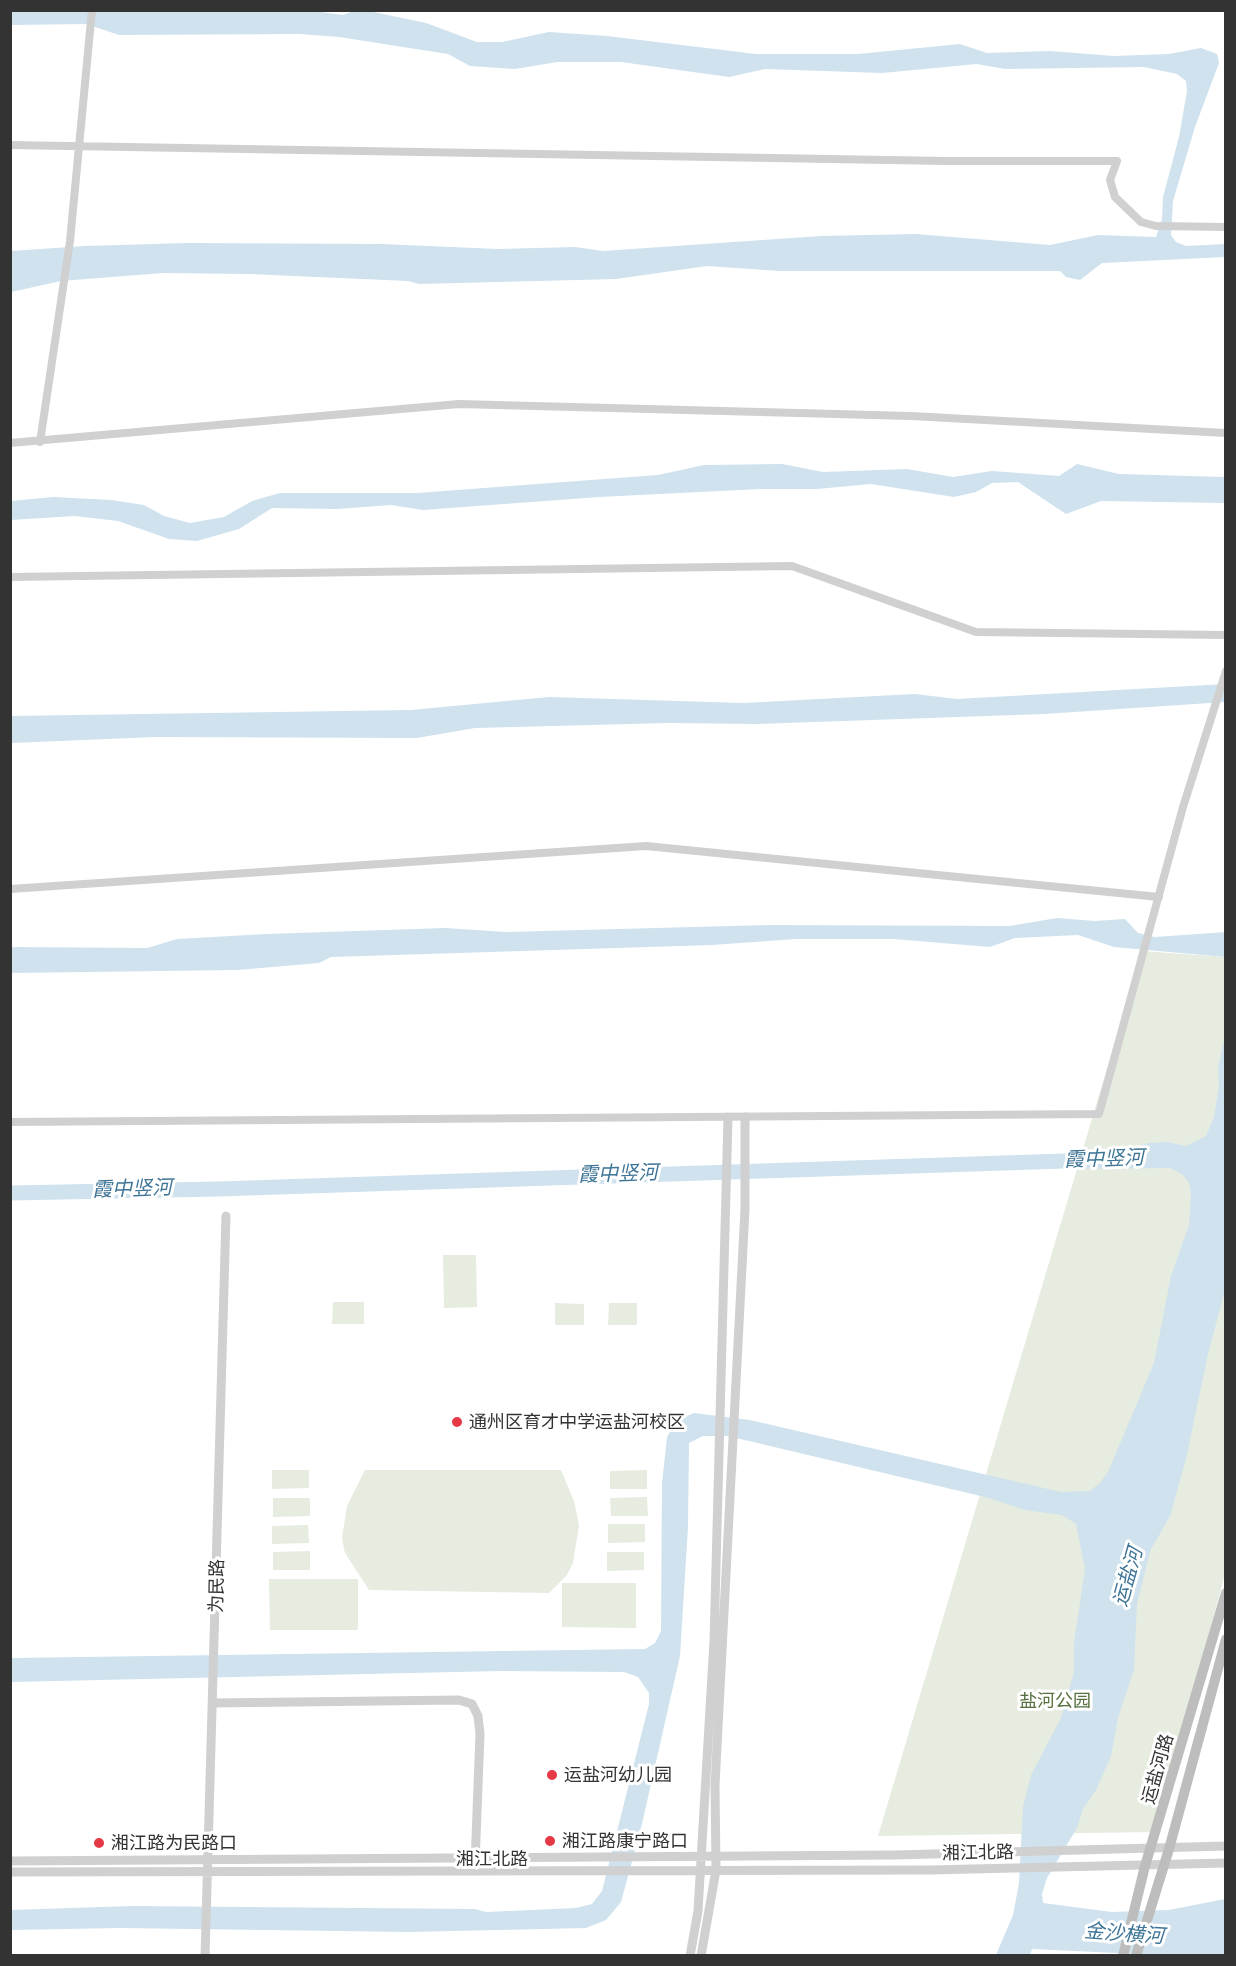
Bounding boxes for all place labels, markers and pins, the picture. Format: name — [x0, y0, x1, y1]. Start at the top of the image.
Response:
place label: 通州区育才中学运盐河校区 — [469, 1411, 685, 1433]
marker: 通州区育才中学运盐河校区 — [450, 1415, 464, 1429]
place label: 运盐河幼儿园 — [564, 1764, 672, 1786]
marker: 运盐河幼儿园 — [545, 1768, 559, 1782]
place label: 湘江路康宁路口 — [562, 1830, 688, 1852]
place label: 湘江路为民路口 — [111, 1832, 237, 1854]
marker: 湘江路康宁路口 — [543, 1834, 557, 1848]
marker: 湘江路为民路口 — [92, 1836, 106, 1850]

